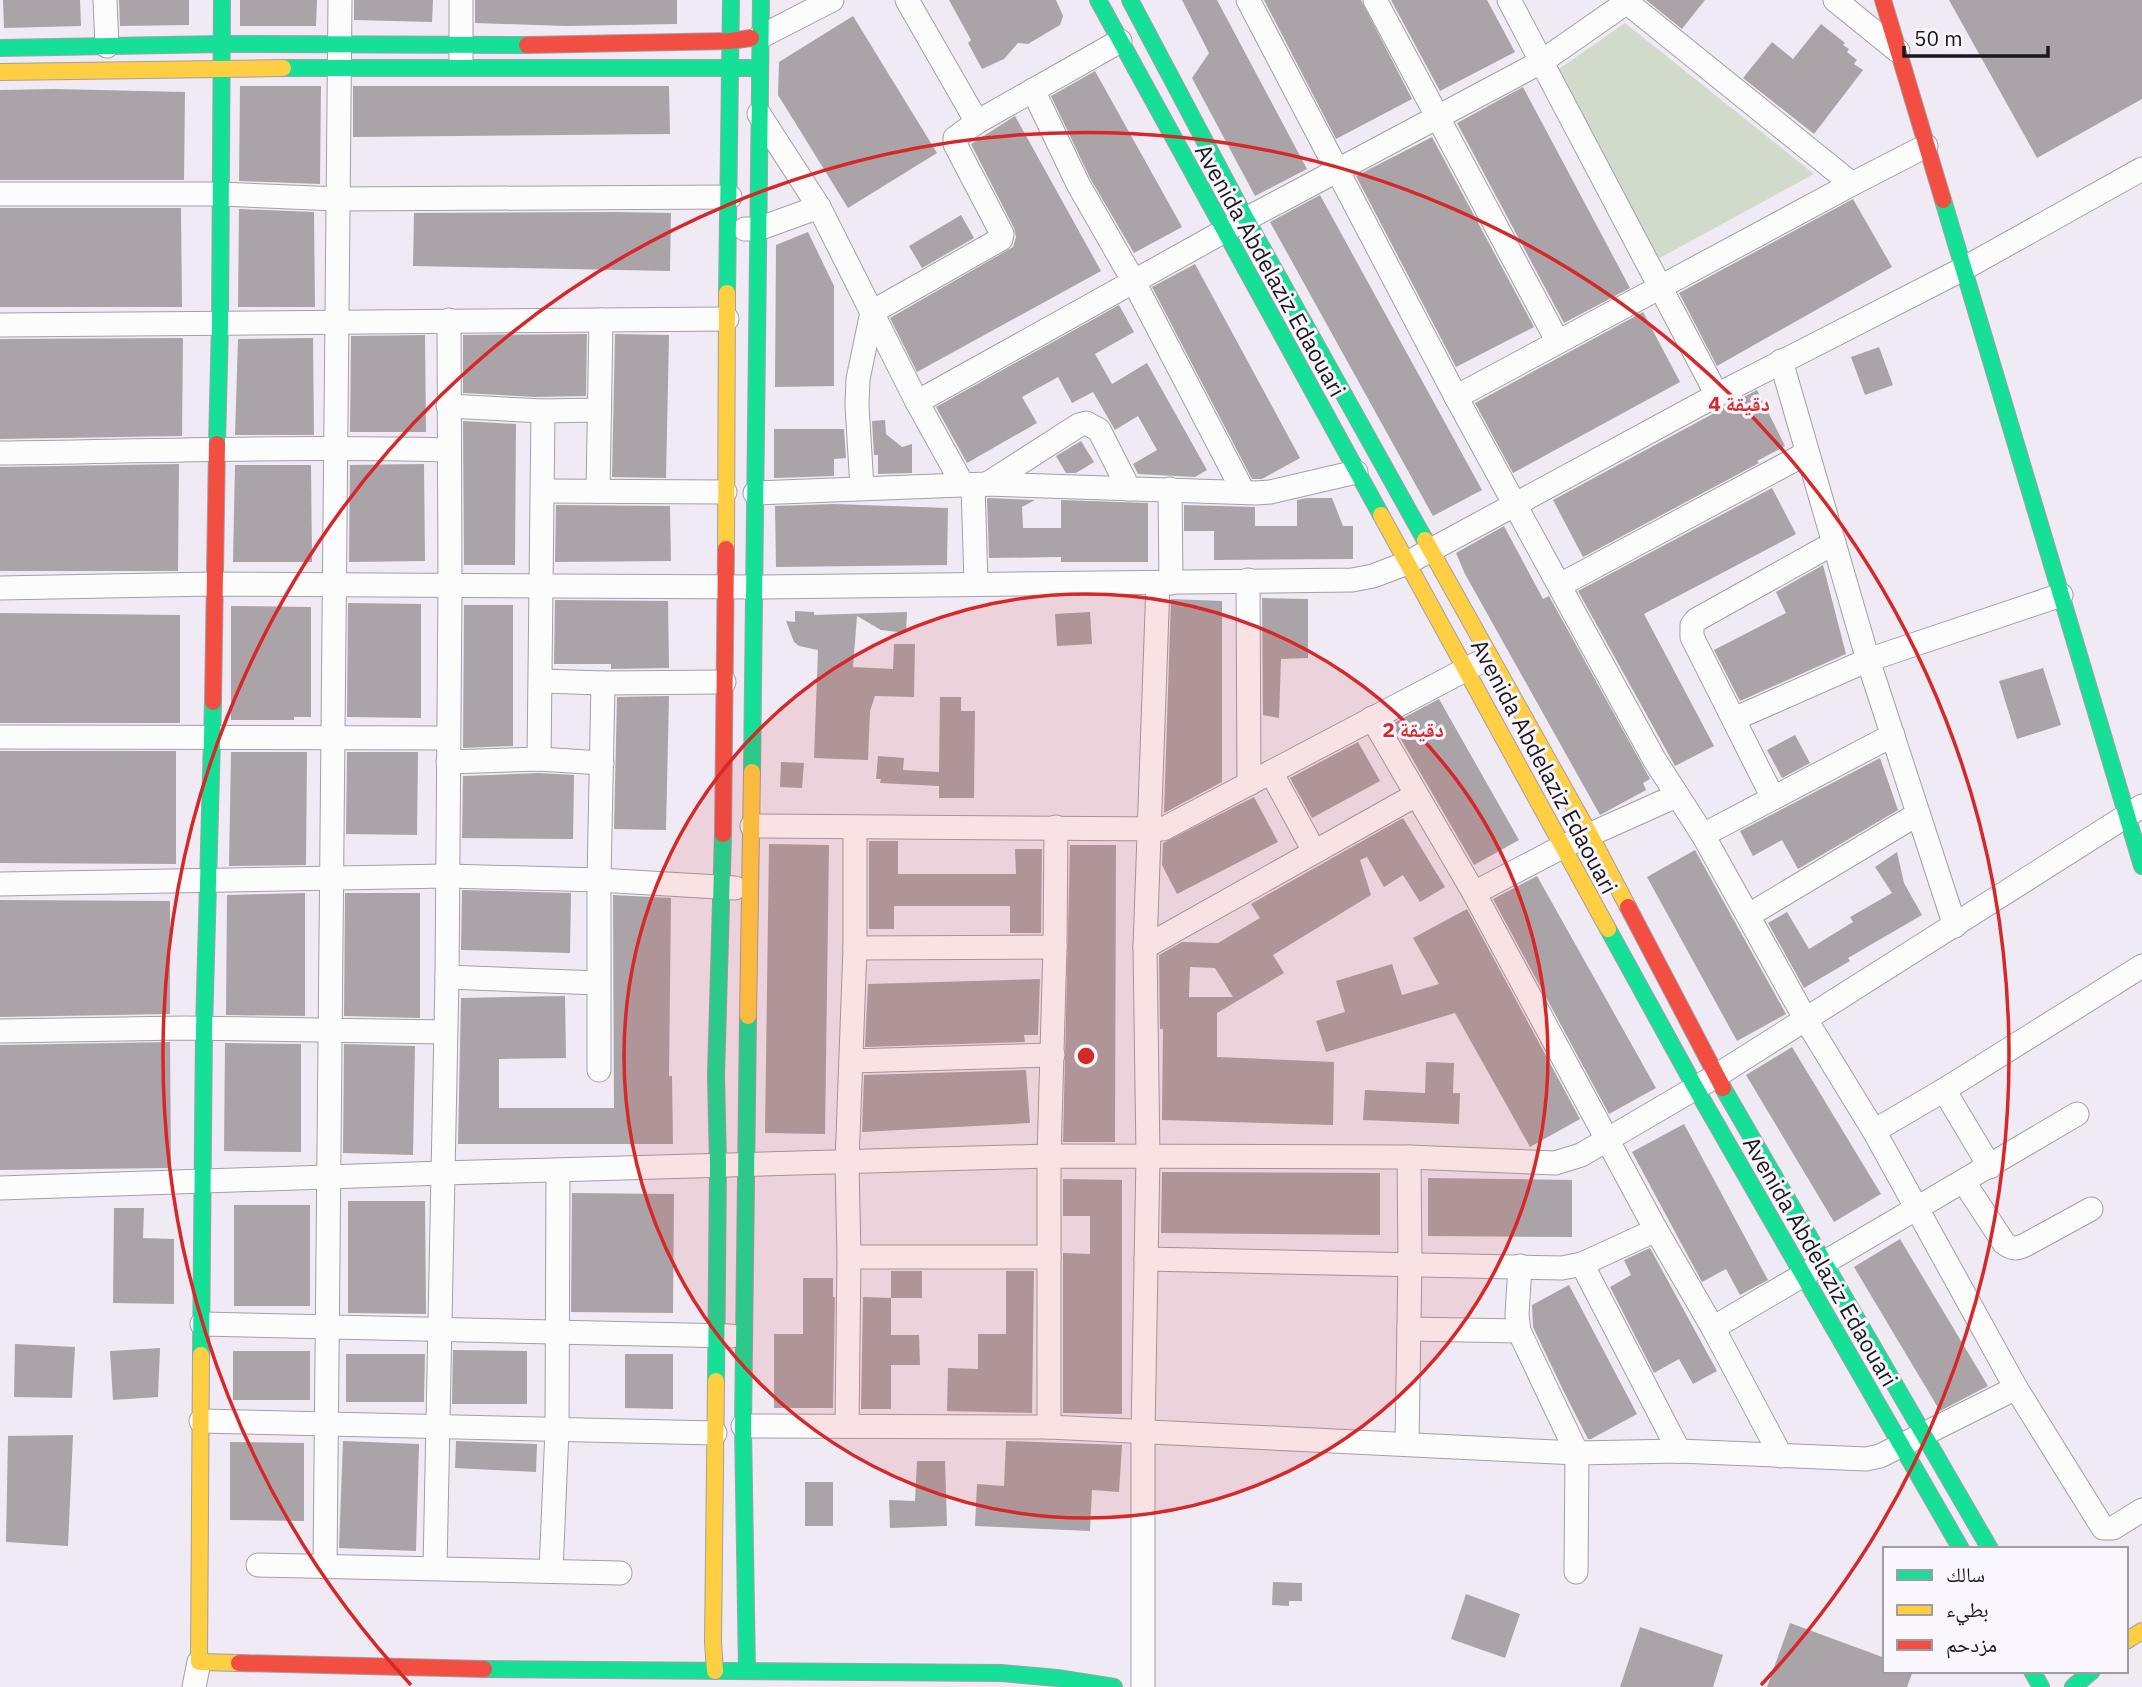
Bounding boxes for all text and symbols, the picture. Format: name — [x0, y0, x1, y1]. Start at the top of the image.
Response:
scale bar — [1904, 14, 2048, 58]
text: 50 m — [1914, 24, 1963, 52]
street label: Avenida Abdelaziz Edaouari — [1189, 138, 1353, 402]
text: 4 دقيقة — [1708, 389, 1770, 417]
street label: Avenida Abdelaziz Edaouari — [1465, 633, 1625, 899]
text: 2 دقيقة — [1382, 715, 1444, 743]
centre of rings — [1074, 1044, 1098, 1068]
street label: Avenida Abdelaziz Edaouari — [1737, 1130, 1905, 1392]
legend — [1883, 1547, 2128, 1673]
text: سالك — [1946, 1560, 1985, 1588]
text: بطيء — [1946, 1595, 1989, 1626]
text: مزدحم — [1946, 1630, 1997, 1659]

